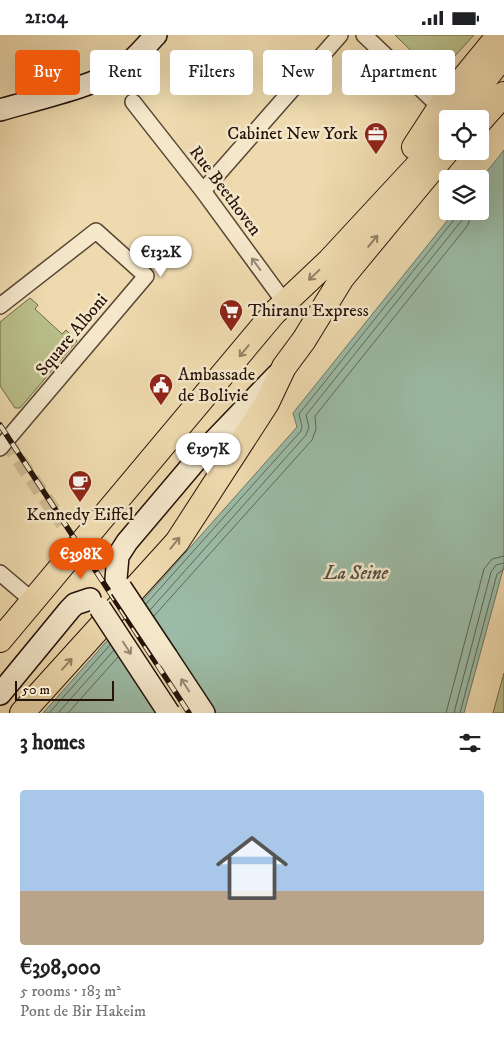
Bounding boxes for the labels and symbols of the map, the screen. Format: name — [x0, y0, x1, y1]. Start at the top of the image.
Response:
office icon: Cabinet New York — [363, 121, 389, 155]
place label: Cabinet New York — [227, 123, 358, 145]
street label: Rue Beethoven — [184, 142, 266, 241]
pin: €132K — [126, 235, 196, 278]
one-way arrow — [367, 235, 378, 248]
one-way arrow — [251, 257, 261, 271]
one-way arrow — [308, 269, 321, 281]
street label: Square Alboni — [31, 289, 113, 381]
supermarket icon: Thiranu Express — [218, 298, 244, 332]
place label: Thiranu Express — [248, 300, 369, 322]
one-way arrow — [238, 344, 249, 357]
place label: Ambassade de Bolivie — [178, 364, 255, 407]
public building icon: Ambassade de Bolivie — [148, 372, 174, 406]
pin: €197K — [173, 433, 243, 475]
cafe icon: Kennedy Eiffel — [67, 469, 93, 503]
place label: Kennedy Eiffel — [26, 504, 134, 526]
pin: €398K — [46, 537, 116, 580]
one-way arrow — [170, 537, 181, 550]
water label: La Seine — [323, 562, 389, 585]
one-way arrow — [122, 641, 132, 655]
one-way arrow — [61, 657, 73, 670]
scale bar — [15, 678, 114, 701]
one-way arrow — [180, 678, 190, 692]

